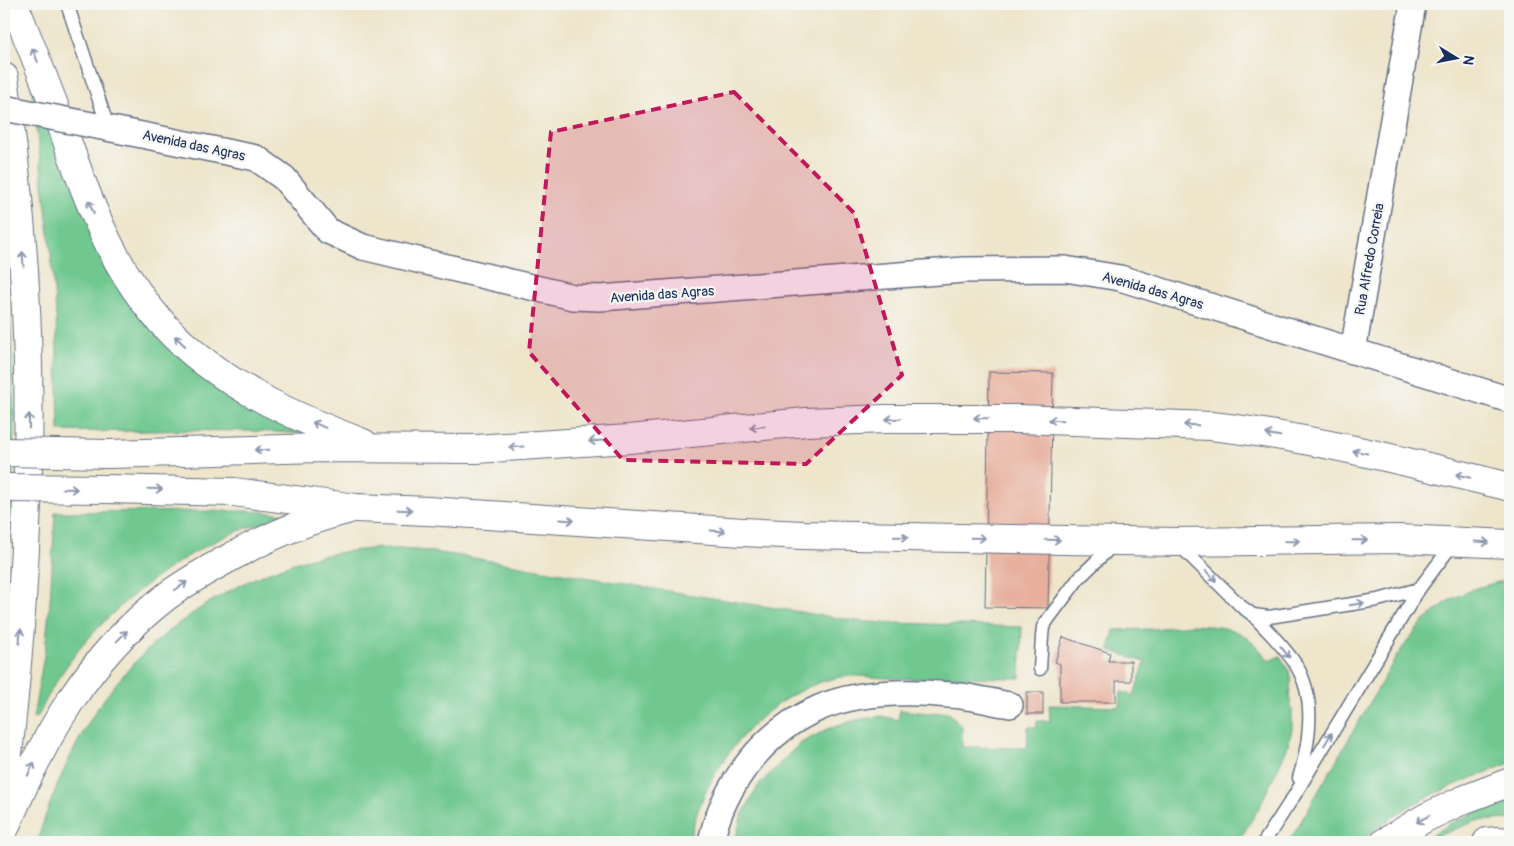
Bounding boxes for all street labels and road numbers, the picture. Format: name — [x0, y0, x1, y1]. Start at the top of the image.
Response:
street label: Avenida das Agras — [141, 126, 248, 165]
street label: Rua Alfredo Correia — [1351, 202, 1388, 316]
street label: Avenida das Agras — [1100, 268, 1206, 313]
street label: Avenida das Agras — [609, 282, 716, 307]

